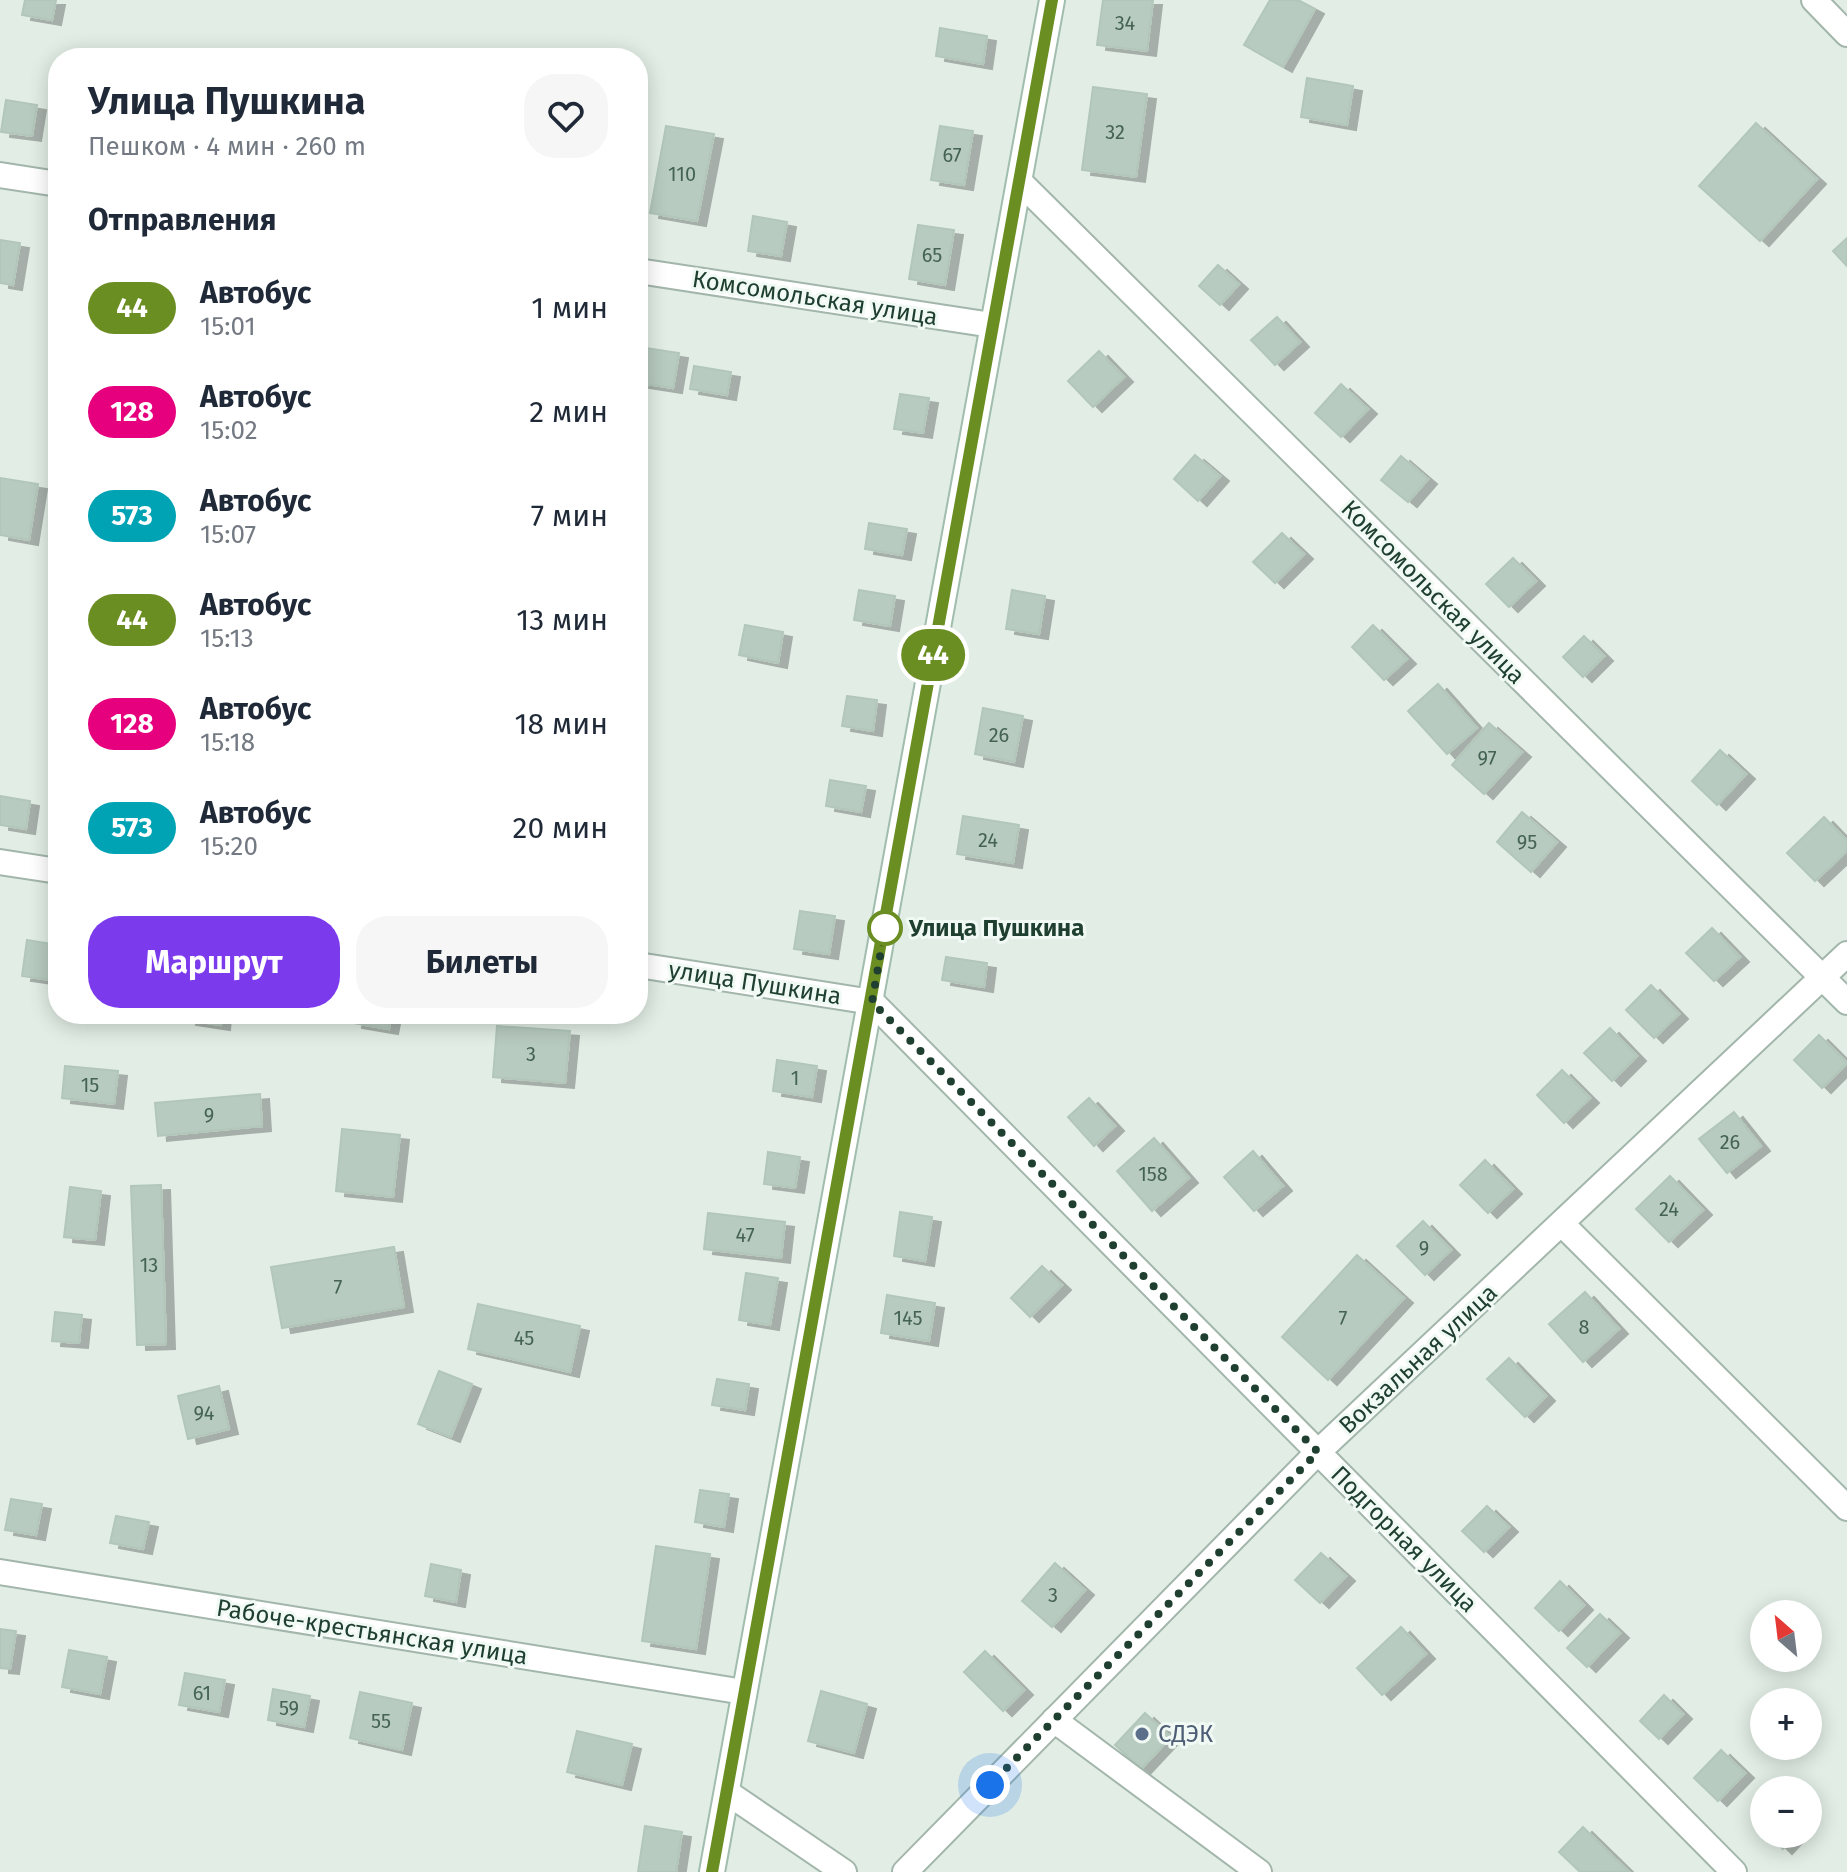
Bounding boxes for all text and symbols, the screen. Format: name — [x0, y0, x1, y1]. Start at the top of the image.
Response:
house number: 34 — [1115, 11, 1136, 35]
button: heart — [524, 74, 608, 158]
text: Улица Пушкина — [88, 78, 366, 124]
house number: 32 — [1105, 120, 1125, 144]
text: Пешком · 4 мин · 260 m — [88, 131, 366, 162]
house number: 67 — [942, 143, 962, 167]
house number: 110 — [668, 162, 696, 186]
text: Отправления — [88, 202, 277, 238]
house number: 65 — [922, 243, 942, 267]
street label: Комсомольская улица — [690, 265, 940, 331]
text: Автобус — [200, 275, 311, 311]
text: 1 мин — [531, 290, 608, 326]
text: 44 — [116, 291, 148, 324]
text: 15:01 — [200, 311, 256, 342]
text: Автобус — [200, 379, 311, 415]
text: 2 мин — [529, 394, 608, 430]
text: 128 — [110, 395, 154, 428]
text: 15:02 — [200, 415, 258, 446]
text: Автобус — [200, 483, 311, 519]
street label: Комсомольская улица — [1335, 494, 1531, 690]
text: 7 мин — [531, 498, 608, 534]
text: 573 — [111, 499, 153, 532]
text: 15:07 — [200, 519, 256, 550]
text: Автобус — [200, 587, 311, 623]
text: 13 мин — [516, 602, 608, 638]
text: 44 — [116, 603, 148, 636]
text: 15:13 — [200, 623, 254, 654]
line badge: 44 — [897, 629, 969, 681]
text: 44 — [917, 638, 949, 671]
text: Автобус — [200, 691, 311, 727]
text: 18 мин — [515, 706, 608, 742]
text: 128 — [110, 707, 154, 740]
house number: 26 — [989, 723, 1009, 747]
text: 15:18 — [200, 727, 255, 758]
house number: 97 — [1477, 746, 1497, 770]
text: Автобус — [200, 795, 311, 831]
text: 20 мин — [513, 810, 608, 846]
text: 573 — [111, 811, 153, 844]
house number: 24 — [978, 828, 998, 852]
house number: 95 — [1517, 830, 1537, 854]
text: 15:20 — [200, 831, 258, 862]
marker: Улица Пушкина — [868, 911, 902, 945]
place label: Улица Пушкина — [908, 914, 1084, 942]
button: Маршрут — [88, 916, 340, 1008]
button: Билеты — [356, 916, 608, 1008]
street label: улица Пушкина — [667, 956, 843, 1010]
house number: 3 — [526, 1042, 536, 1066]
house number: 1 — [791, 1066, 799, 1090]
house number: 15 — [81, 1073, 99, 1097]
house number: 9 — [204, 1103, 214, 1127]
house number: 26 — [1720, 1130, 1740, 1154]
house number: 158 — [1138, 1162, 1168, 1186]
house number: 24 — [1659, 1197, 1679, 1221]
house number: 47 — [735, 1223, 755, 1247]
house number: 9 — [1419, 1236, 1429, 1260]
house number: 13 — [140, 1253, 158, 1277]
house number: 7 — [334, 1275, 343, 1299]
street label: Вокзальная улица — [1333, 1279, 1503, 1439]
house number: 145 — [893, 1306, 923, 1330]
house number: 7 — [1339, 1306, 1348, 1330]
house number: 8 — [1578, 1315, 1590, 1339]
house number: 45 — [514, 1326, 534, 1350]
house number: 94 — [194, 1401, 215, 1425]
street label: Подгорная улица — [1325, 1460, 1483, 1618]
house number: 3 — [1048, 1583, 1058, 1607]
street label: Рабоче-крестьянская улица — [214, 1594, 530, 1670]
north arrow — [1750, 1600, 1822, 1672]
map controls — [1750, 1600, 1822, 1848]
house number: 61 — [193, 1681, 211, 1705]
button: + — [1750, 1688, 1822, 1760]
house number: 59 — [279, 1696, 299, 1720]
house number: 55 — [371, 1709, 391, 1733]
place label: СДЭК — [1158, 1720, 1213, 1748]
marker: СДЭК — [1133, 1725, 1151, 1743]
your location — [970, 1765, 1010, 1805]
button: − — [1750, 1776, 1822, 1848]

